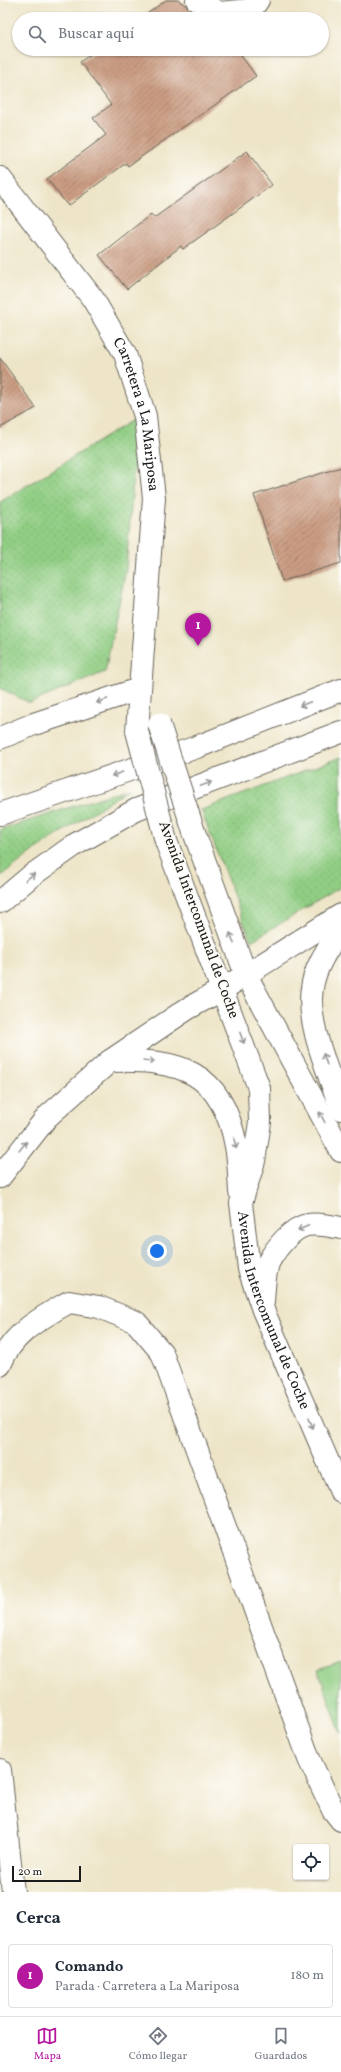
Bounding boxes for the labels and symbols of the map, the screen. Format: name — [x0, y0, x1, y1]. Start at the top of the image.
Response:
street label: Carretera a La Mariposa — [107, 334, 164, 492]
pin: 1 — [185, 613, 211, 646]
one-way arrow — [96, 698, 108, 706]
one-way arrow — [299, 701, 311, 709]
one-way arrow — [111, 771, 124, 778]
one-way arrow — [199, 779, 211, 787]
street label: Avenida Intercomunal de Coche — [152, 818, 244, 1022]
one-way arrow — [25, 872, 36, 881]
one-way arrow — [228, 933, 236, 945]
one-way arrow — [239, 1032, 247, 1044]
one-way arrow — [320, 1053, 328, 1065]
one-way arrow — [142, 1057, 155, 1065]
one-way arrow — [318, 1111, 326, 1123]
one-way arrow — [231, 1136, 239, 1149]
one-way arrow — [19, 1140, 28, 1151]
street label: Avenida Intercomunal de Coche — [232, 1210, 315, 1413]
one-way arrow — [297, 1225, 309, 1232]
your location — [147, 1241, 167, 1261]
one-way arrow — [308, 1416, 315, 1428]
scale bar — [12, 1864, 81, 1883]

